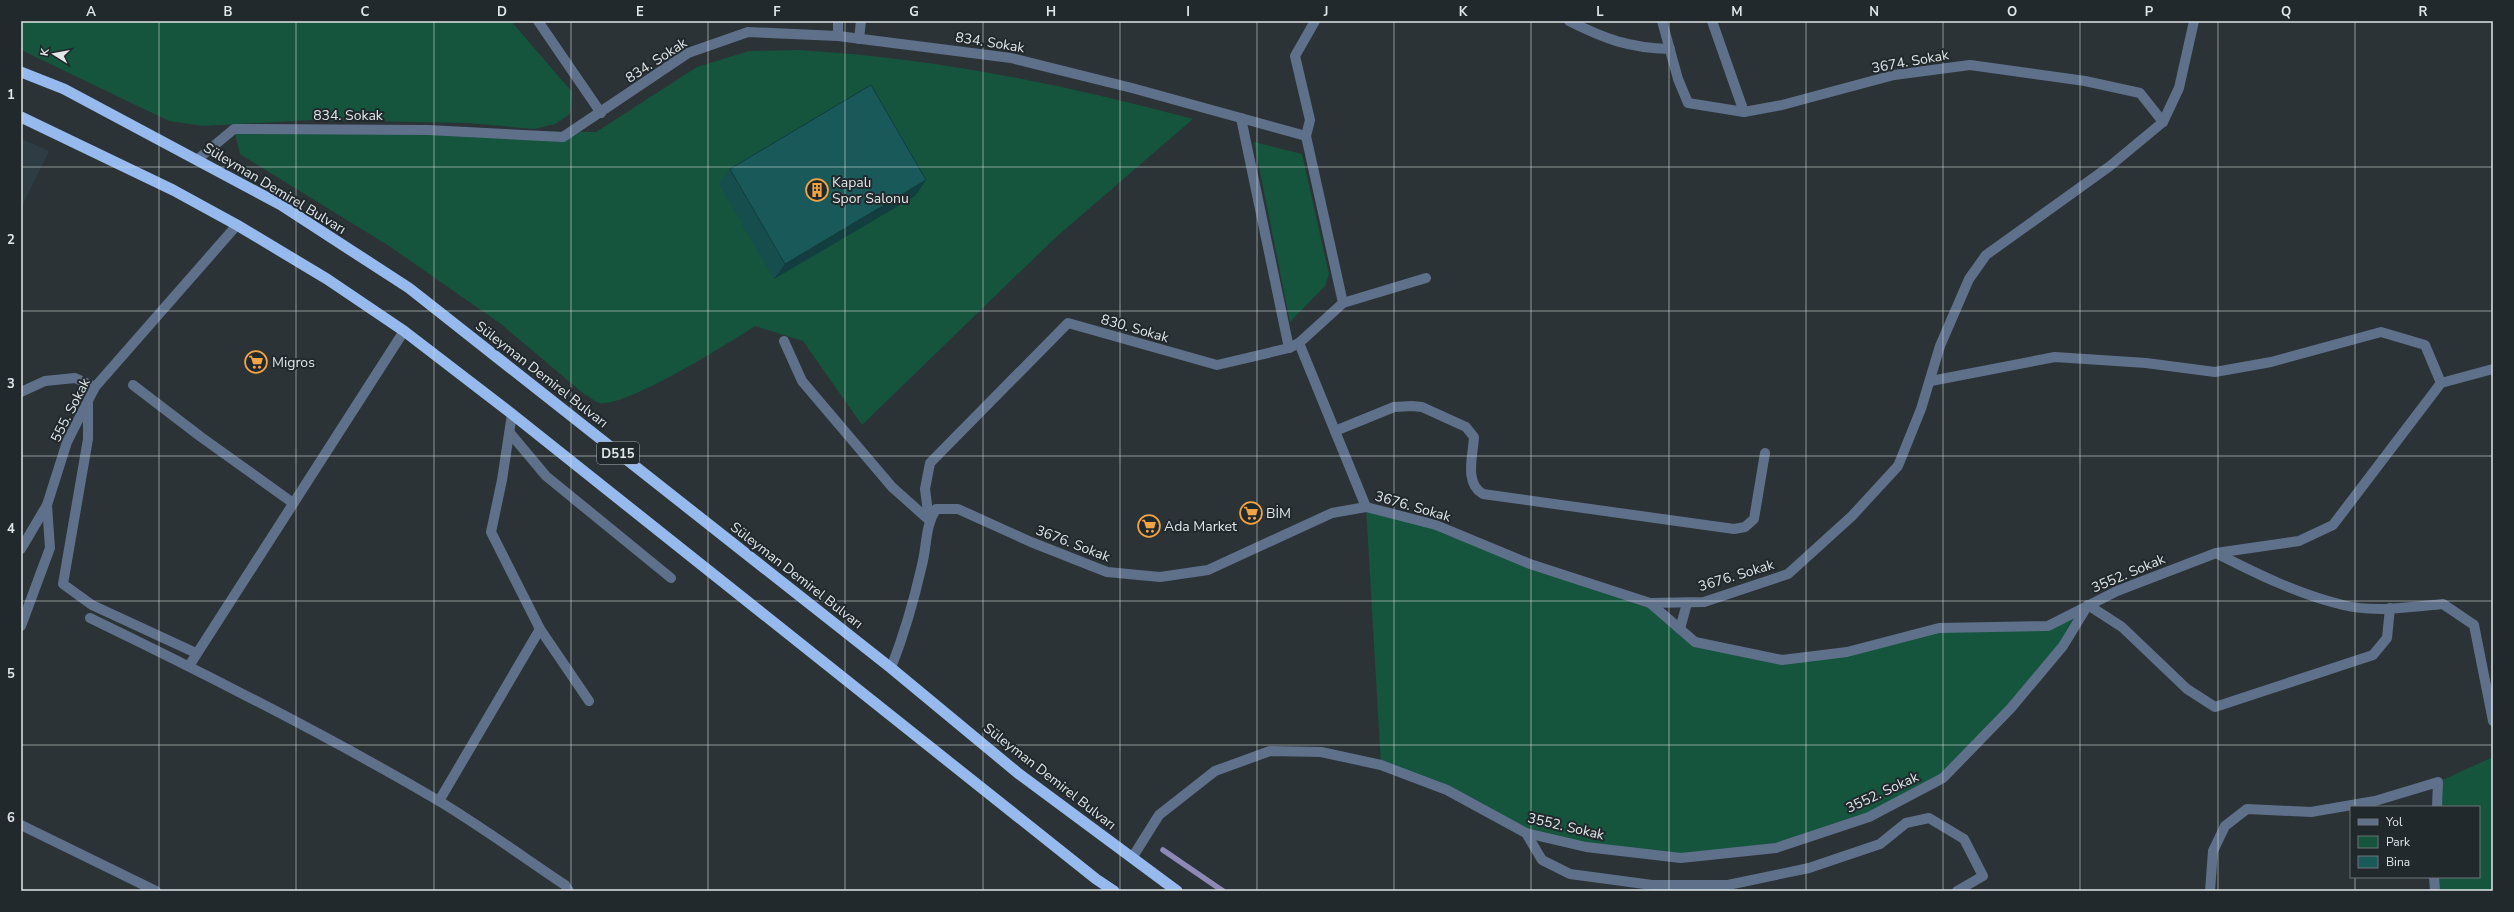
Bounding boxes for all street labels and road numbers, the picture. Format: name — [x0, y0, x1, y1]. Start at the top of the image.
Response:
street label: 834. Sokak — [954, 28, 1027, 57]
street label: 834. Sokak — [622, 33, 692, 87]
street label: 3674. Sokak — [1870, 45, 1951, 78]
street label: 834. Sokak — [313, 106, 384, 125]
street label: Süleyman Demirel Bulvarı — [200, 138, 350, 239]
street label: 830. Sokak — [1099, 310, 1172, 347]
street label: Süleyman Demirel Bulvarı — [472, 317, 612, 432]
street label: 555. Sokak — [46, 374, 95, 446]
road number: D515 — [597, 442, 639, 464]
street label: 3676. Sokak — [1373, 487, 1454, 527]
street label: Süleyman Demirel Bulvarı — [727, 518, 867, 633]
street label: 3676. Sokak — [1033, 521, 1114, 567]
street label: 3552. Sokak — [2089, 549, 2169, 597]
street label: 3676. Sokak — [1696, 555, 1777, 596]
street label: Süleyman Demirel Bulvarı — [980, 719, 1120, 834]
street label: 3552. Sokak — [1843, 767, 1923, 818]
street label: 3552. Sokak — [1526, 808, 1607, 845]

